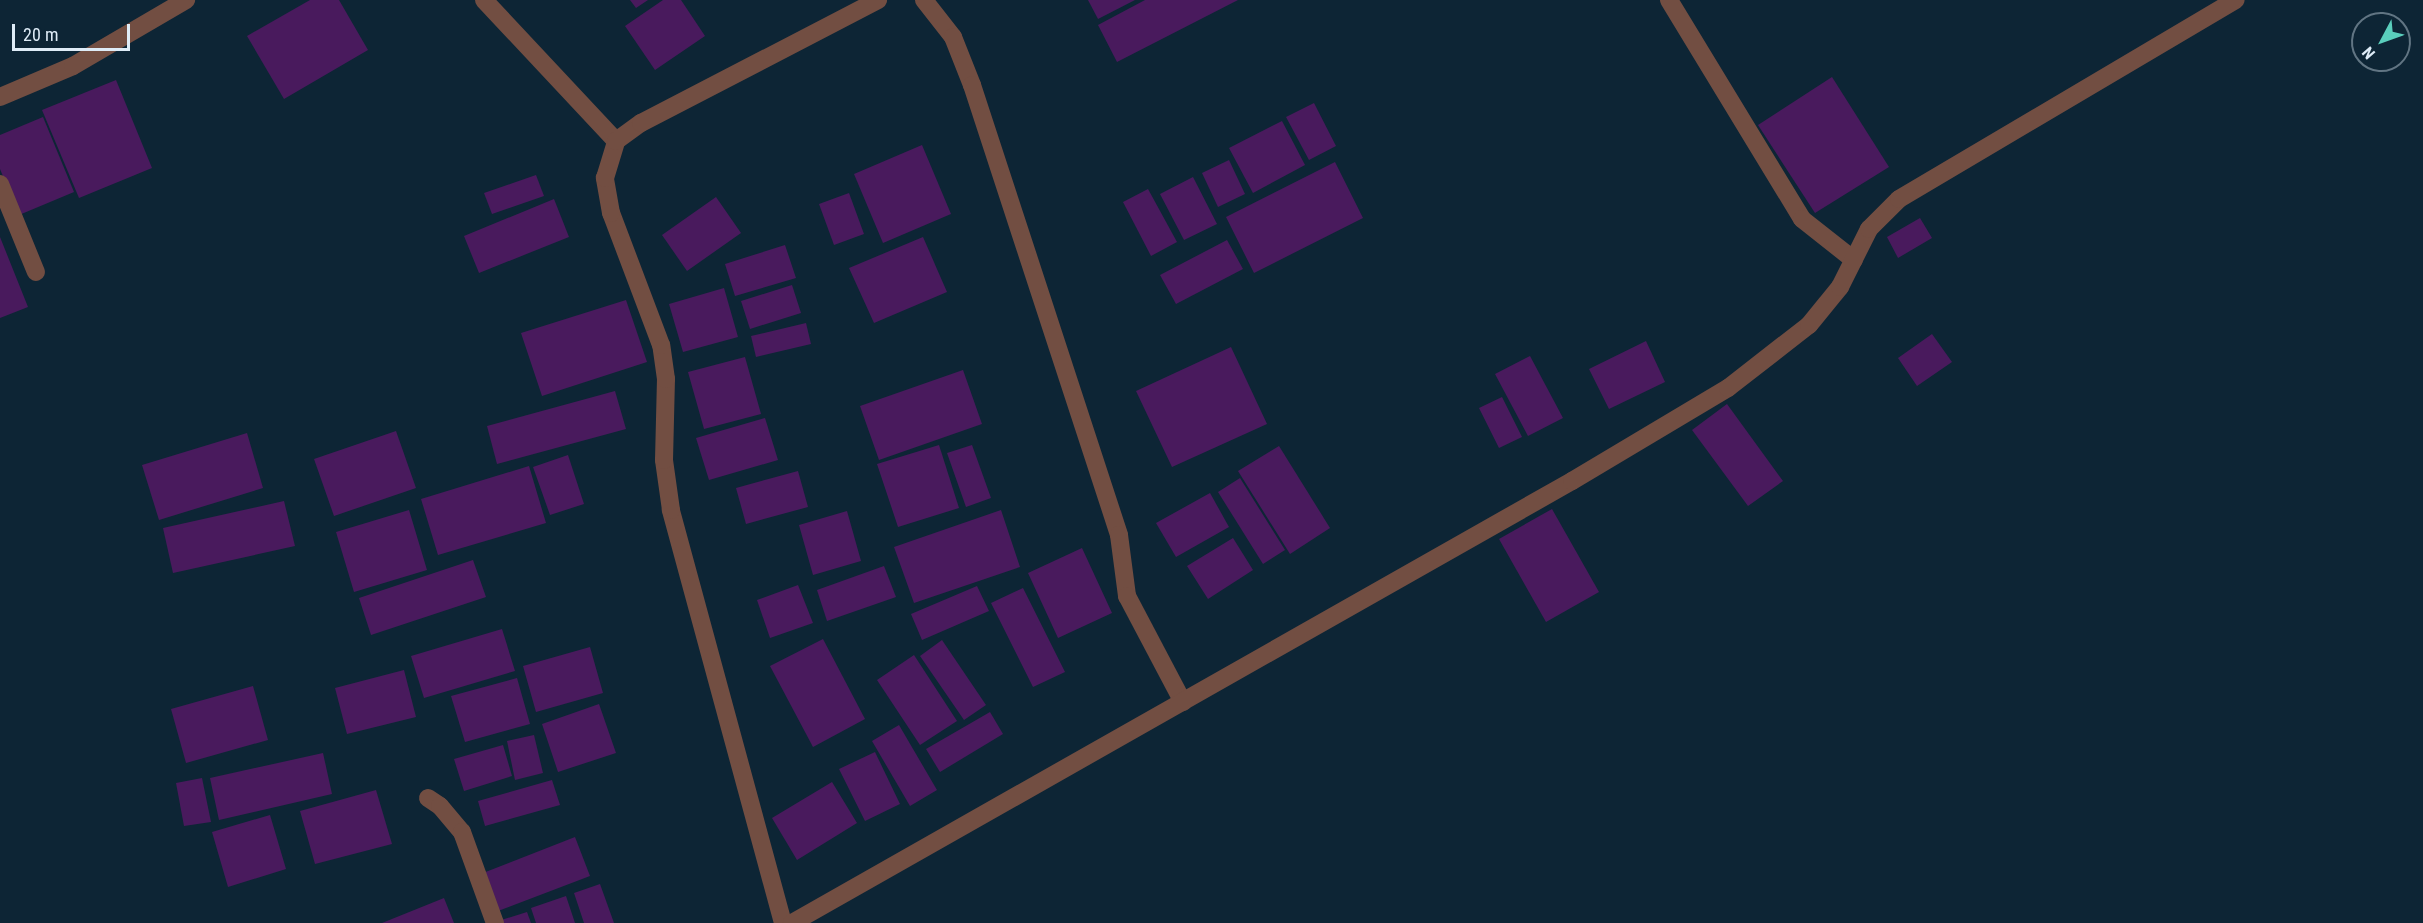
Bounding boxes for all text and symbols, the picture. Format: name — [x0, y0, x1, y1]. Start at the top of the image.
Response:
scale bar — [15, 12, 134, 50]
north arrow — [2351, 12, 2411, 72]
text: 20 m — [23, 24, 58, 45]
text: N — [2358, 43, 2379, 63]

